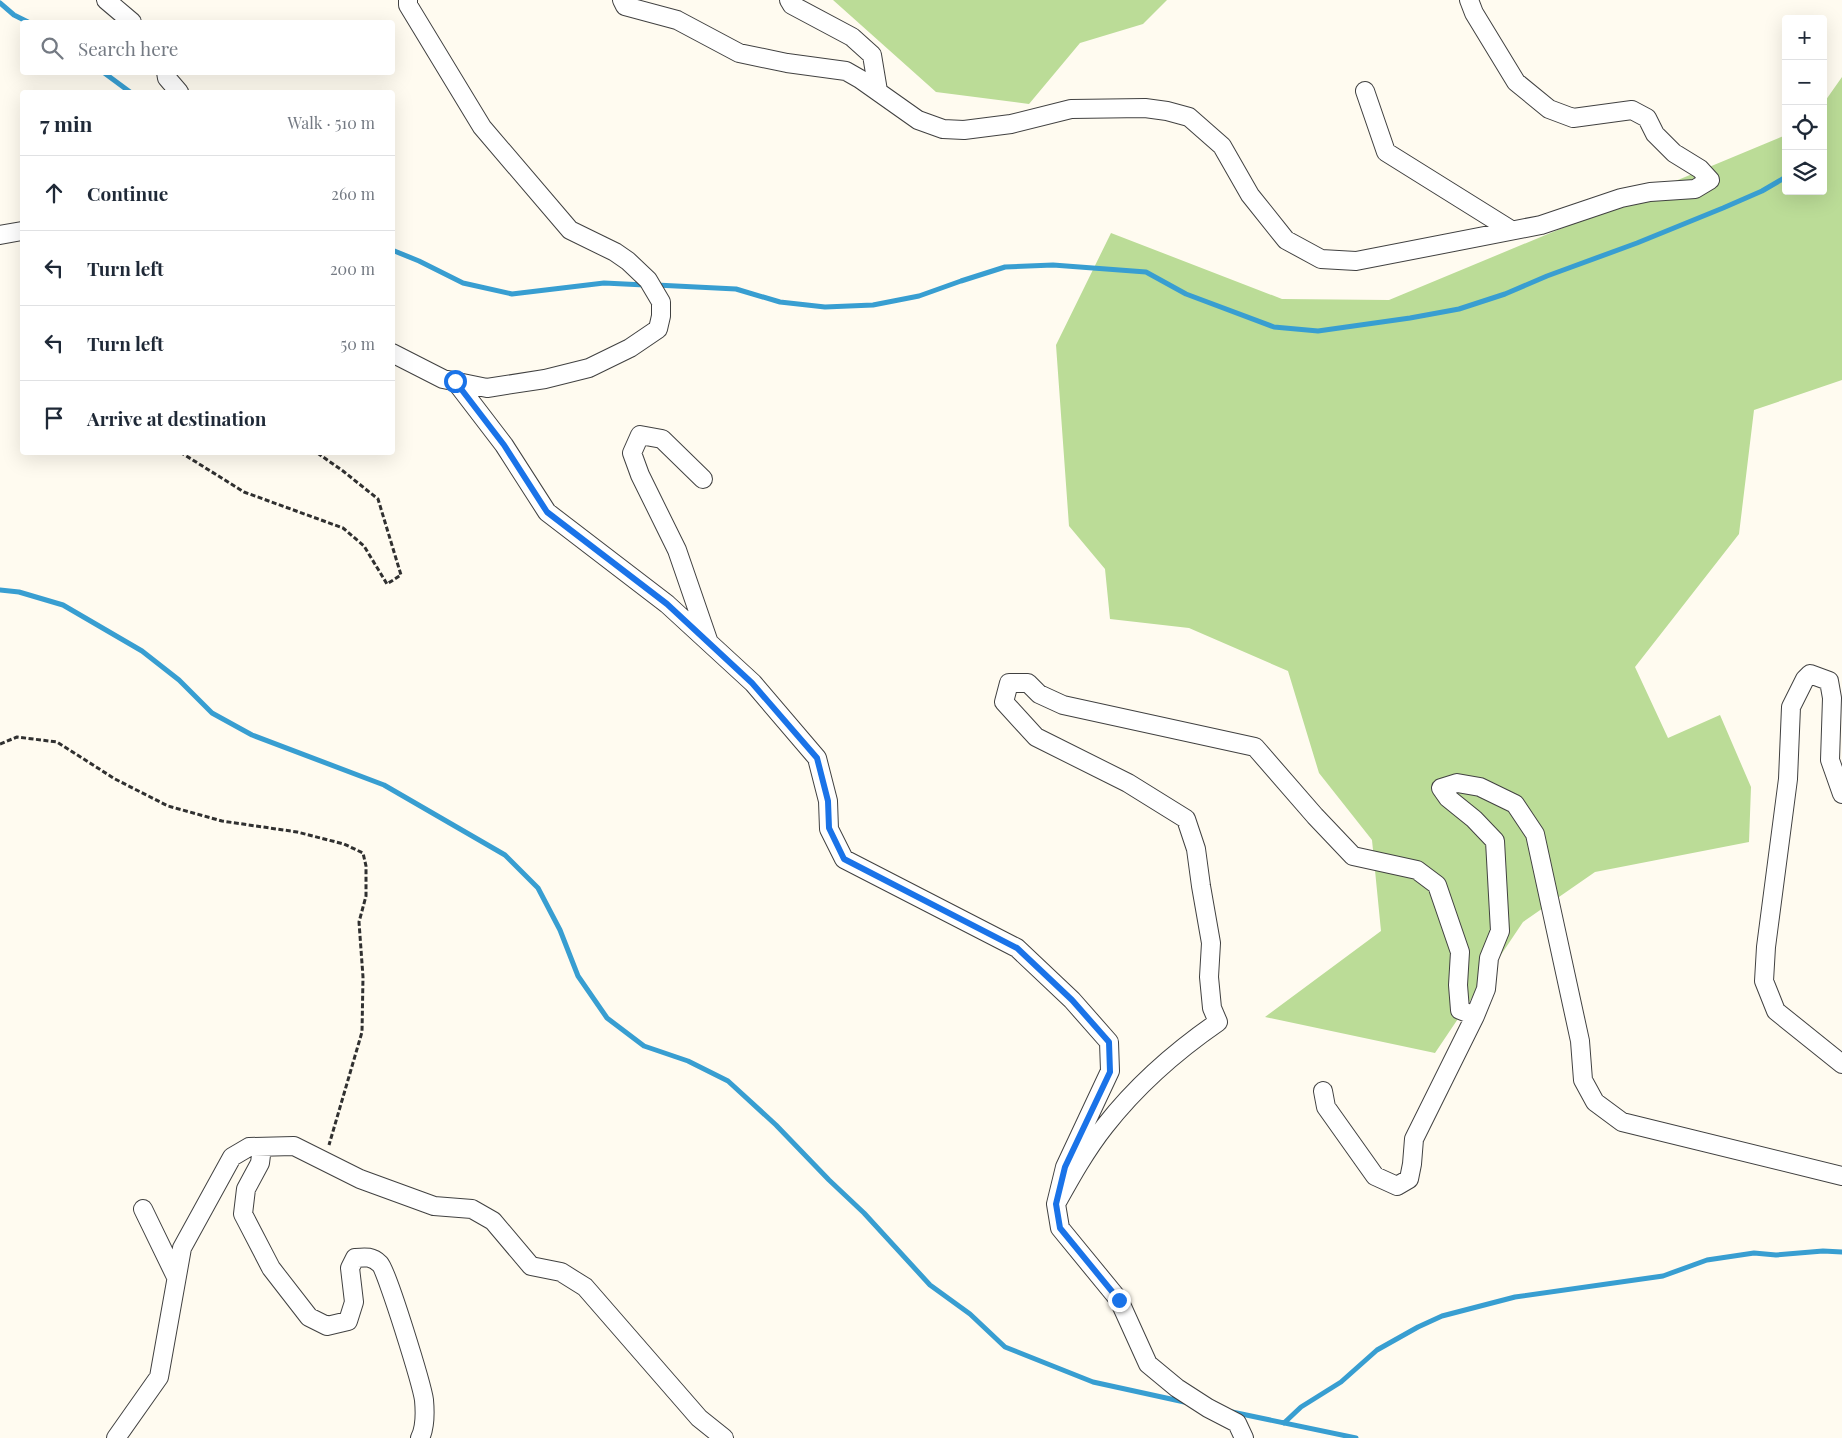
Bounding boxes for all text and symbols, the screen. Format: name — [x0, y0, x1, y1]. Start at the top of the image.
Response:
map controls — [1782, 15, 1827, 195]
button: + — [1782, 15, 1827, 60]
search box — [20, 20, 395, 75]
icon: search — [38, 34, 66, 62]
text: Search here — [78, 35, 178, 61]
button: − — [1782, 60, 1827, 105]
button: locate — [1782, 105, 1827, 150]
text: 7 min — [40, 109, 93, 137]
text: Walk · 510 m — [288, 112, 375, 133]
button: layers — [1782, 150, 1827, 195]
icon: ahead — [40, 179, 68, 207]
text: Continue — [87, 180, 168, 206]
text: 260 m — [331, 183, 375, 204]
icon: left — [40, 254, 68, 282]
text: Turn left — [87, 255, 164, 281]
text: 200 m — [330, 258, 375, 279]
icon: left — [40, 329, 68, 357]
text: Turn left — [87, 330, 164, 356]
text: 50 m — [341, 333, 375, 354]
route start — [444, 370, 467, 393]
icon: arrive — [40, 404, 68, 432]
text: Arrive at destination — [87, 405, 267, 431]
route end — [1108, 1289, 1131, 1312]

